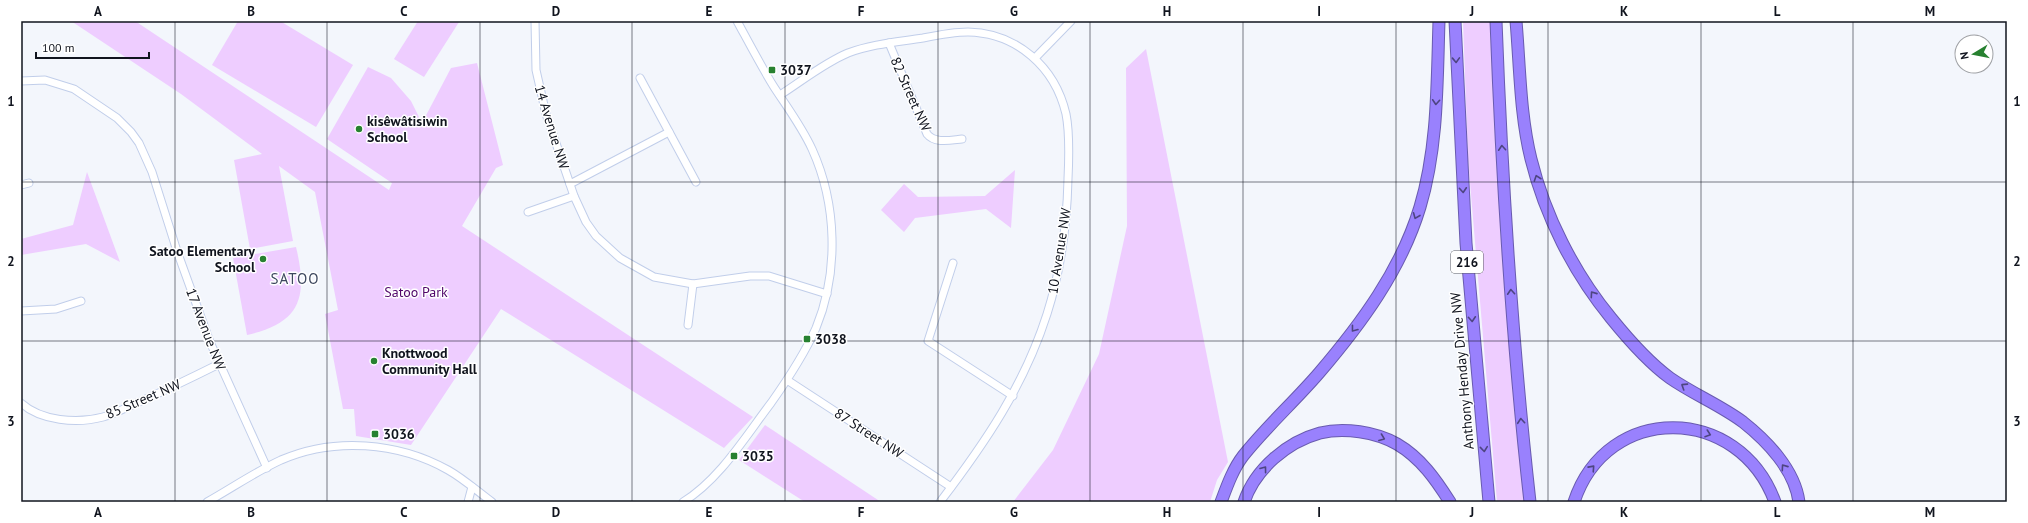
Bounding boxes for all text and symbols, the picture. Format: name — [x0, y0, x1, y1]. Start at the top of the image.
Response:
text: A — [94, 3, 102, 20]
text: B — [247, 3, 255, 20]
text: C — [400, 3, 408, 20]
text: D — [552, 3, 560, 20]
text: E — [706, 3, 713, 20]
text: F — [858, 3, 865, 20]
text: G — [1010, 3, 1018, 20]
text: H — [1163, 3, 1171, 20]
text: I — [1317, 3, 1321, 20]
text: J — [1469, 3, 1474, 20]
text: K — [1620, 3, 1628, 20]
text: L — [1774, 3, 1781, 20]
text: M — [1925, 3, 1935, 20]
scale bar — [36, 34, 149, 60]
north arrow — [1954, 34, 1994, 74]
text: 100 m — [42, 40, 75, 55]
text: N — [1957, 51, 1972, 61]
street label: 82 Street NW — [887, 54, 936, 134]
one-way arrow — [1452, 57, 1460, 63]
place label: 3037 — [780, 61, 812, 79]
marker: 3037 — [767, 65, 777, 75]
street label: 14 Avenue NW — [531, 83, 573, 172]
text: 1 — [7, 93, 15, 110]
text: 1 — [2013, 93, 2021, 110]
one-way arrow — [1432, 99, 1441, 105]
place label: kisêwâtisiwin School — [367, 112, 447, 146]
marker: kisêwâtisiwin School — [354, 124, 364, 134]
one-way arrow — [1497, 145, 1506, 151]
one-way arrow — [1533, 174, 1542, 181]
one-way arrow — [1458, 187, 1467, 193]
street label: 10 Avenue NW — [1043, 206, 1075, 295]
one-way arrow — [1413, 212, 1421, 219]
place label: Satoo Elementary School — [149, 242, 256, 276]
road number: 216 — [1451, 251, 1483, 273]
text: 2 — [7, 253, 15, 270]
text: 2 — [2013, 253, 2021, 270]
marker: Satoo Elementary School — [258, 254, 268, 264]
district label: SATOO — [271, 269, 319, 288]
park label: Satoo Park — [384, 283, 448, 301]
street label: 17 Avenue NW — [182, 285, 230, 373]
one-way arrow — [1506, 289, 1515, 295]
street label: Anthony Henday Drive NW — [1446, 291, 1478, 450]
one-way arrow — [1590, 291, 1598, 298]
one-way arrow — [1467, 316, 1476, 322]
one-way arrow — [1352, 325, 1359, 332]
place label: 3038 — [815, 330, 847, 348]
marker: 3038 — [802, 334, 812, 344]
place label: Knottwood Community Hall — [382, 344, 478, 378]
marker: Knottwood Community Hall — [369, 356, 379, 366]
street label: 85 Street NW — [103, 375, 183, 423]
one-way arrow — [1681, 383, 1688, 391]
street label: 87 Street NW — [831, 404, 907, 462]
text: 3 — [7, 413, 15, 430]
text: 3 — [2013, 413, 2021, 430]
one-way arrow — [1517, 418, 1526, 424]
place label: 3036 — [383, 425, 415, 443]
marker: 3036 — [370, 429, 380, 439]
one-way arrow — [1704, 429, 1711, 438]
one-way arrow — [1378, 433, 1385, 441]
one-way arrow — [1479, 446, 1488, 452]
place label: 3035 — [742, 447, 774, 465]
marker: 3035 — [729, 451, 739, 461]
one-way arrow — [1782, 464, 1789, 471]
one-way arrow — [1587, 465, 1595, 473]
one-way arrow — [1259, 466, 1267, 473]
text: A — [94, 504, 102, 521]
text: B — [247, 504, 255, 521]
text: C — [400, 504, 408, 521]
text: D — [552, 504, 560, 521]
text: E — [706, 504, 713, 521]
text: F — [858, 504, 865, 521]
text: G — [1010, 504, 1018, 521]
text: H — [1163, 504, 1171, 521]
text: I — [1317, 504, 1321, 521]
text: J — [1469, 504, 1474, 521]
text: K — [1620, 504, 1628, 521]
text: L — [1774, 504, 1781, 521]
text: M — [1925, 504, 1935, 521]

